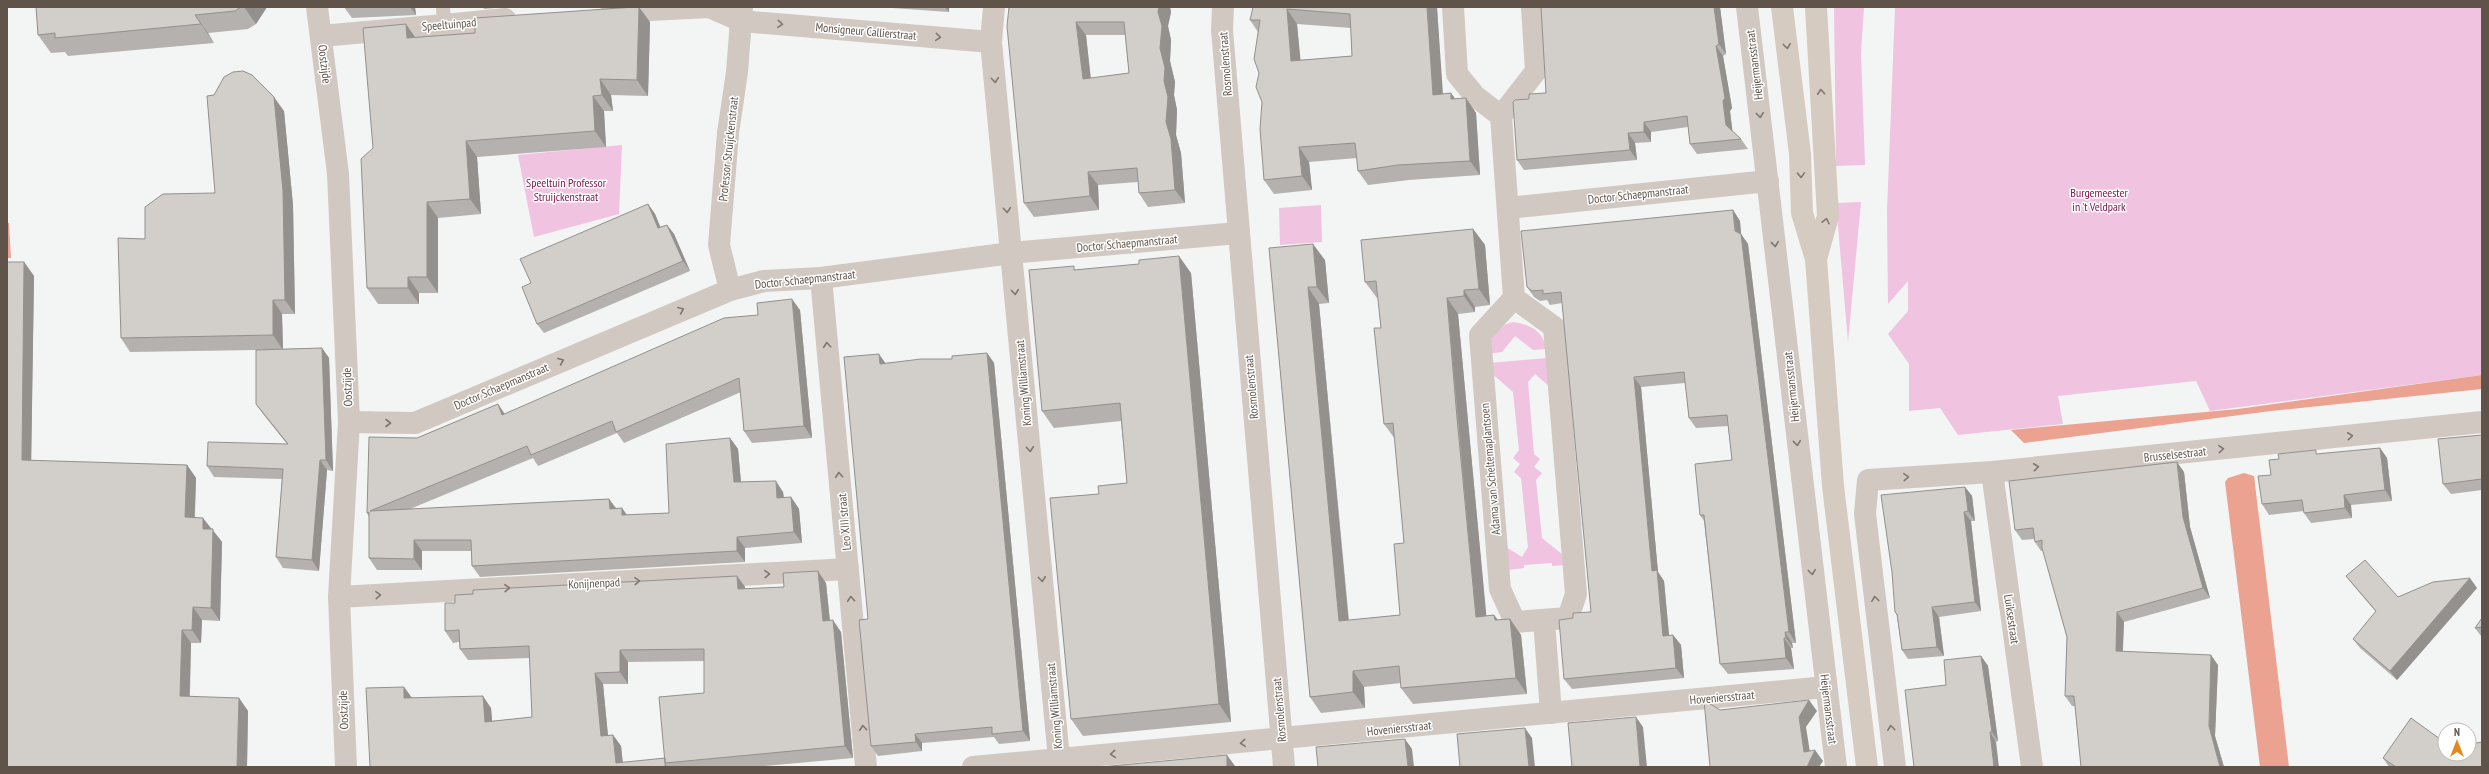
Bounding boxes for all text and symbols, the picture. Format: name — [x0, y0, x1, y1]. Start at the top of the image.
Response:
street label: Speeltuinpad — [421, 14, 477, 34]
one-way arrow — [777, 19, 783, 28]
street label: Monsigneur Callierstraat — [815, 19, 918, 43]
street label: Heijermansstraat — [1742, 29, 1766, 101]
street label: Rosmolenstraat — [1215, 31, 1235, 96]
one-way arrow — [934, 33, 941, 42]
one-way arrow — [1782, 43, 1791, 49]
street label: Oostzijde — [315, 44, 335, 84]
one-way arrow — [990, 77, 999, 83]
one-way arrow — [1816, 89, 1825, 95]
street label: Professor Struijckenstraat — [715, 95, 741, 202]
one-way arrow — [1755, 112, 1764, 118]
one-way arrow — [1796, 172, 1805, 178]
park label: Speeltuin Professor Struijckenstraat — [526, 175, 607, 204]
street label: Doctor Schaepmanstraat — [1587, 181, 1690, 207]
park label: Burgemeester in 't Veldpark — [2070, 185, 2128, 214]
one-way arrow — [1002, 207, 1011, 213]
one-way arrow — [1821, 218, 1830, 225]
street label: Doctor Schaepmanstraat — [1076, 231, 1179, 255]
one-way arrow — [1770, 241, 1779, 247]
street label: Doctor Schaepmanstraat — [754, 266, 857, 292]
one-way arrow — [1010, 289, 1019, 295]
one-way arrow — [678, 307, 685, 315]
street label: Koning Williamstraat — [1012, 339, 1034, 427]
one-way arrow — [823, 342, 832, 348]
street label: Heijermansstraat — [1780, 351, 1802, 423]
street label: Rosmolenstraat — [1241, 354, 1261, 420]
one-way arrow — [557, 358, 565, 366]
street label: Doctor Schaepmanstraat — [452, 359, 551, 413]
street label: Oostzijde — [339, 367, 355, 407]
street label: Adama van Scheltemaplantsoen — [1477, 403, 1503, 535]
one-way arrow — [385, 419, 391, 427]
one-way arrow — [2347, 432, 2354, 441]
one-way arrow — [1792, 440, 1801, 446]
street label: Brusselsestraat — [2143, 443, 2208, 465]
one-way arrow — [2218, 445, 2224, 454]
one-way arrow — [1025, 446, 1034, 453]
one-way arrow — [2033, 463, 2039, 472]
one-way arrow — [835, 472, 844, 478]
one-way arrow — [1903, 473, 1909, 482]
street label: Leo XIII straat — [834, 492, 854, 551]
one-way arrow — [764, 569, 770, 578]
one-way arrow — [1807, 569, 1816, 575]
street label: Konijnenpad — [568, 574, 620, 592]
one-way arrow — [634, 576, 640, 585]
one-way arrow — [1037, 576, 1046, 582]
one-way arrow — [504, 583, 511, 592]
one-way arrow — [375, 590, 381, 599]
street label: Luiksestraat — [2001, 593, 2023, 645]
one-way arrow — [847, 596, 856, 602]
one-way arrow — [1871, 596, 1880, 602]
street label: Koning Williamstraat — [1043, 662, 1065, 750]
street label: Heijermansstraat — [1817, 673, 1841, 745]
street label: Rosmolenstraat — [1269, 677, 1289, 743]
street label: Hoveniersstraat — [1689, 687, 1756, 707]
street label: Oostzijde — [335, 690, 351, 730]
street label: Hoveniersstraat — [1366, 717, 1433, 739]
north arrow — [2437, 722, 2477, 762]
one-way arrow — [859, 725, 868, 731]
one-way arrow — [1887, 725, 1896, 731]
text: N — [2454, 725, 2460, 739]
one-way arrow — [1240, 738, 1246, 747]
one-way arrow — [1110, 750, 1116, 759]

